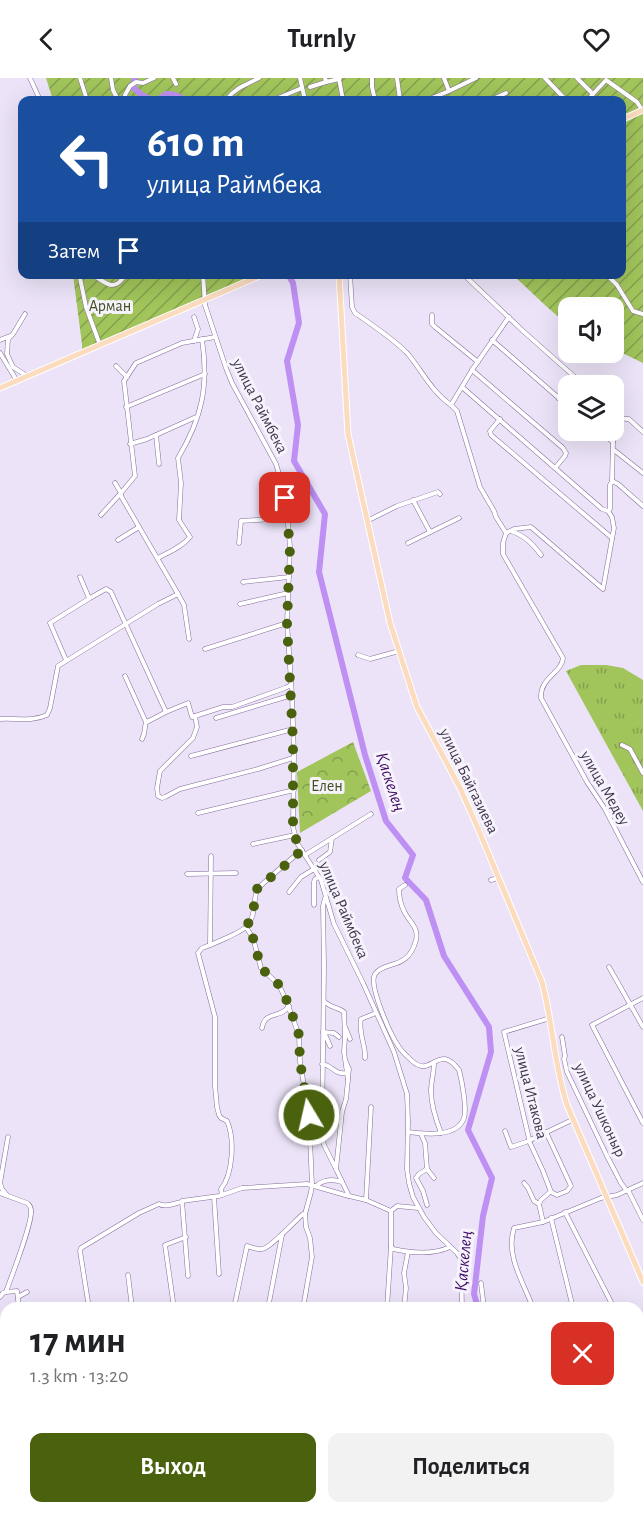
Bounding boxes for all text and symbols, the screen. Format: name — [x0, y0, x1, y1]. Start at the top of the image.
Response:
icon: back — [30, 23, 63, 56]
icon: heart — [580, 23, 613, 56]
text: Turnly — [287, 25, 356, 52]
icon: left — [48, 120, 126, 198]
text: 610 m — [147, 122, 245, 164]
text: улица Раймбека — [147, 171, 322, 198]
icon: arrive — [112, 234, 145, 267]
text: Затем — [48, 240, 100, 262]
map controls — [558, 297, 624, 441]
button: sound — [558, 297, 624, 363]
park label: Арман — [89, 298, 131, 314]
street label: улица Раймбека — [228, 355, 291, 456]
button: layers — [558, 375, 624, 441]
pin — [259, 472, 310, 523]
icon: arrive — [268, 481, 301, 514]
street label: улица Байгазиева — [435, 725, 501, 837]
street label: улица Медеу — [576, 747, 633, 829]
water label: Қаскелең — [372, 750, 408, 814]
park label: Елен — [311, 778, 343, 794]
street label: улица Раймбека — [315, 858, 372, 961]
street label: улица Итакова — [511, 1044, 550, 1141]
street label: улица Ушконыр — [570, 1060, 629, 1160]
position arrow — [277, 1083, 341, 1147]
water label: Қаскелең — [452, 1230, 476, 1292]
button: close — [551, 1322, 614, 1385]
text: 17 мин — [30, 1323, 126, 1359]
text: 1.3 km · 13:20 — [30, 1366, 129, 1386]
button: Выход — [30, 1433, 316, 1502]
button: Поделиться — [328, 1433, 614, 1502]

